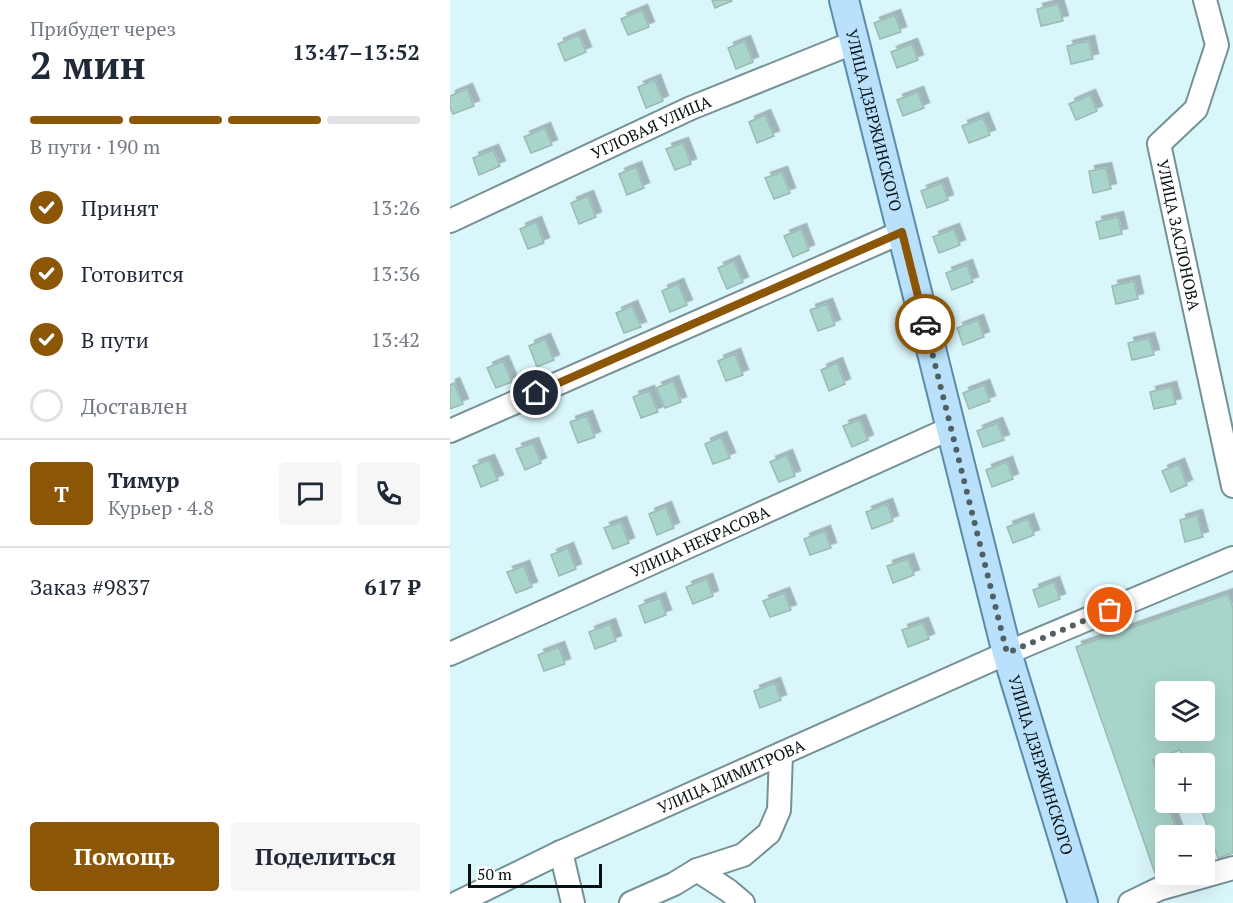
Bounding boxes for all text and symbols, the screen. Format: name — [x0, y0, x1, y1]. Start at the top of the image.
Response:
text: Прибудет через — [30, 15, 176, 42]
street label: УЛИЦА ДЗЕРЖИНСКОГО — [841, 27, 907, 214]
text: 13:47–13:52 — [292, 37, 420, 66]
text: 2 мин — [30, 38, 146, 90]
street label: УГЛОВАЯ УЛИЦА — [588, 90, 714, 164]
text: В пути · 190 m — [30, 133, 160, 160]
street label: УЛИЦА ЗАСЛОНОВА — [1152, 157, 1206, 313]
icon: check — [30, 191, 63, 224]
text: Принят — [81, 193, 159, 222]
text: 13:26 — [371, 194, 420, 221]
icon: check — [30, 257, 63, 290]
text: Готовится — [81, 259, 184, 288]
text: 13:36 — [371, 260, 420, 287]
courier — [895, 294, 955, 354]
icon: car — [909, 308, 942, 341]
icon: check — [30, 323, 63, 356]
text: В пути — [81, 325, 149, 354]
text: 13:42 — [371, 326, 420, 353]
pin — [510, 367, 561, 418]
icon: home — [519, 376, 552, 409]
text: Доставлен — [81, 391, 188, 420]
button: chat — [279, 462, 342, 525]
button: phone — [357, 462, 420, 525]
text: Тимур — [108, 465, 179, 494]
text: Т — [54, 479, 69, 508]
text: Курьер · 4.8 — [108, 494, 214, 521]
street label: УЛИЦА НЕКРАСОВА — [627, 500, 773, 582]
text: Заказ #9837 — [30, 572, 151, 601]
text: 617 ₽ — [364, 572, 420, 601]
pin — [1084, 584, 1135, 635]
icon: bag — [1093, 593, 1126, 626]
street label: УЛИЦА ДЗЕРЖИНСКОГО — [1003, 672, 1079, 858]
map controls — [1155, 681, 1215, 885]
button: layers — [1155, 681, 1215, 741]
street label: УЛИЦА ДИМИТРОВА — [654, 734, 808, 819]
button: + — [1155, 753, 1215, 813]
button: Помощь — [30, 822, 219, 891]
button: Поделиться — [231, 822, 420, 891]
button: − — [1155, 825, 1215, 885]
scale bar — [468, 861, 602, 888]
text: 50 m — [477, 863, 512, 885]

